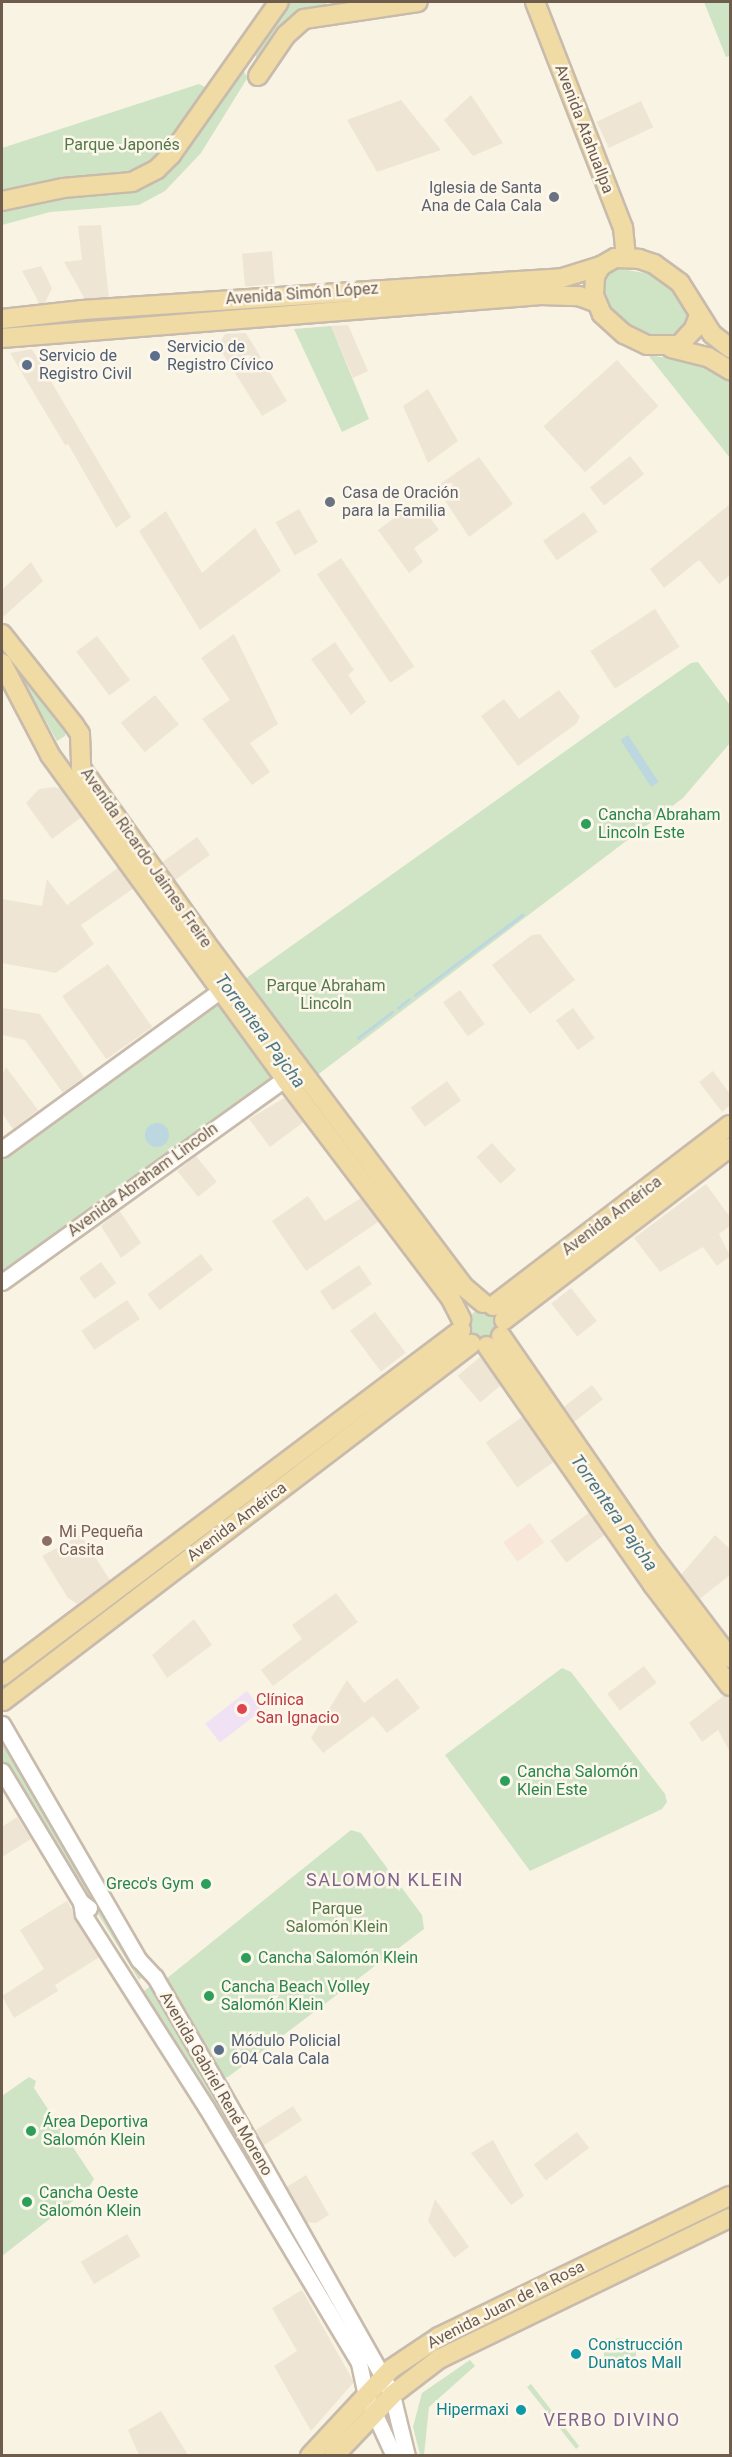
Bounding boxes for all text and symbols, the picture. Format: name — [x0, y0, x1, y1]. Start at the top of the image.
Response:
street label: Avenida Atahuallpa — [551, 62, 617, 196]
park label: Parque Japonés — [64, 135, 180, 155]
place label: Iglesia de Santa Ana de Cala Cala — [421, 178, 542, 216]
marker: Iglesia de Santa Ana de Cala Cala — [547, 190, 561, 204]
street label: Avenida Simón López — [225, 279, 379, 309]
place label: Servicio de Registro Cívico — [167, 337, 274, 375]
place label: Servicio de Registro Civil — [39, 346, 132, 384]
marker: Servicio de Registro Cívico — [148, 349, 162, 363]
marker: Servicio de Registro Civil — [20, 358, 34, 372]
place label: Casa de Oración para la Familia — [342, 483, 459, 521]
marker: Casa de Oración para la Familia — [323, 495, 337, 509]
street label: Avenida Ricardo Jaimes Freire — [76, 764, 216, 952]
place label: Cancha Abraham Lincoln Este — [598, 805, 721, 843]
marker: Cancha Abraham Lincoln Este — [579, 817, 593, 831]
water label: Torrentera Pajcha — [210, 970, 310, 1092]
park label: Parque Abraham Lincoln — [266, 976, 386, 1014]
street label: Avenida Abraham Lincoln — [64, 1119, 222, 1241]
street label: Avenida América — [558, 1172, 666, 1260]
water label: Torrentera Pajcha — [566, 1451, 662, 1575]
street label: Avenida América — [183, 1478, 291, 1566]
place label: Mi Pequeña Casita — [59, 1522, 143, 1560]
marker: Mi Pequeña Casita — [40, 1534, 54, 1548]
place label: Clínica San Ignacio — [256, 1690, 339, 1728]
marker: Clínica San Ignacio — [233, 1700, 251, 1718]
place label: Cancha Salomón Klein Este — [517, 1762, 638, 1800]
marker: Cancha Salomón Klein Este — [498, 1774, 512, 1788]
district label: SALOMON KLEIN — [306, 1869, 464, 1891]
place label: Greco's Gym — [106, 1874, 194, 1894]
marker: Greco's Gym — [199, 1877, 213, 1891]
park label: Parque Salomón Klein — [286, 1899, 388, 1937]
place label: Cancha Salomón Klein — [258, 1948, 418, 1968]
marker: Cancha Salomón Klein — [239, 1951, 253, 1965]
place label: Cancha Beach Volley Salomón Klein — [221, 1977, 370, 2015]
street label: Avenida Gabriel René Moreno — [155, 1989, 277, 2179]
marker: Cancha Beach Volley Salomón Klein — [202, 1989, 216, 2003]
place label: Módulo Policial 604 Cala Cala — [231, 2031, 341, 2069]
marker: Módulo Policial 604 Cala Cala — [212, 2043, 226, 2057]
place label: Área Deportiva Salomón Klein — [43, 2112, 148, 2150]
marker: Área Deportiva Salomón Klein — [24, 2124, 38, 2138]
place label: Cancha Oeste Salomón Klein — [39, 2183, 141, 2221]
marker: Cancha Oeste Salomón Klein — [20, 2195, 34, 2209]
street label: Avenida Juan de la Rosa — [424, 2257, 588, 2353]
place label: Construcción Dunatos Mall — [588, 2335, 683, 2373]
marker: Construcción Dunatos Mall — [569, 2347, 583, 2361]
place label: Hipermaxi — [436, 2400, 509, 2420]
marker: Hipermaxi — [514, 2403, 528, 2417]
district label: VERBO DIVINO — [543, 2409, 681, 2431]

